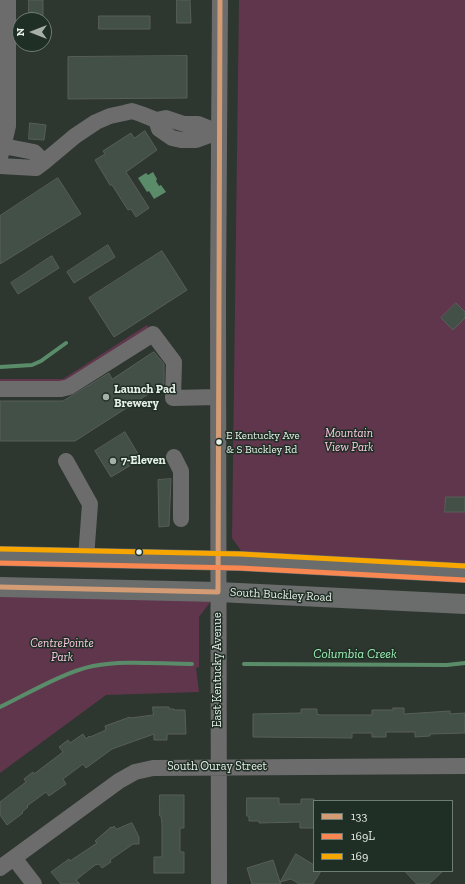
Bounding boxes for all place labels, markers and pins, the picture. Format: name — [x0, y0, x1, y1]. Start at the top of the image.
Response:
place label: Launch Pad Brewery — [114, 383, 176, 411]
marker: Launch Pad Brewery — [101, 392, 111, 402]
place label: E Kentucky Ave & S Buckley Rd — [226, 429, 300, 455]
marker: E Kentucky Ave & S Buckley Rd — [214, 437, 224, 447]
place label: 7-Eleven — [121, 454, 166, 468]
marker: 7-Eleven — [108, 456, 118, 466]
unlabelled marker — [134, 547, 144, 557]

